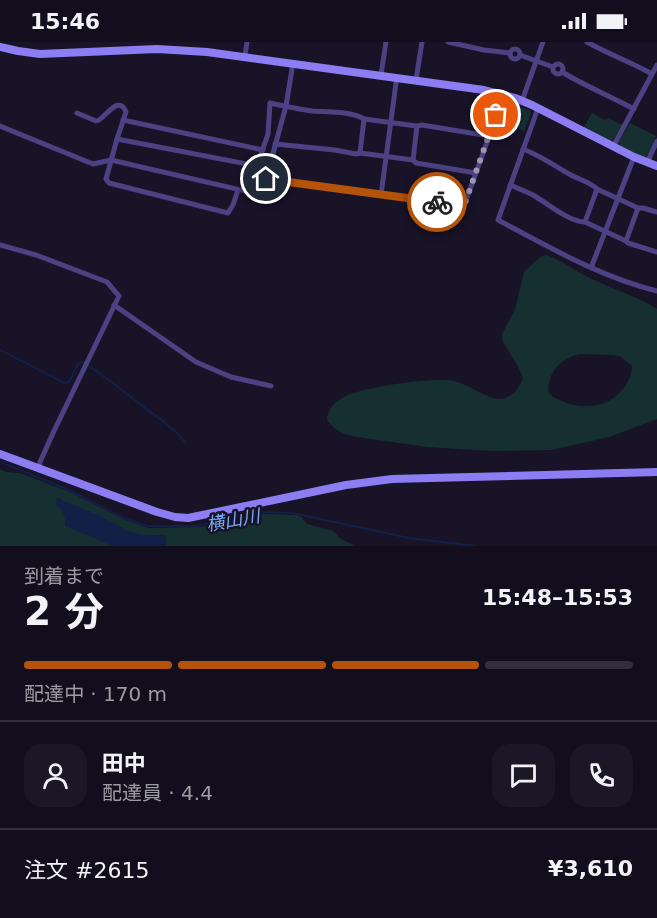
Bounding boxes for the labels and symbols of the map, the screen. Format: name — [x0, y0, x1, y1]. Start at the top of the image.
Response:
pin — [470, 89, 521, 140]
pin — [240, 153, 291, 204]
courier — [407, 172, 467, 232]
water label: 横山川 — [205, 505, 263, 535]

